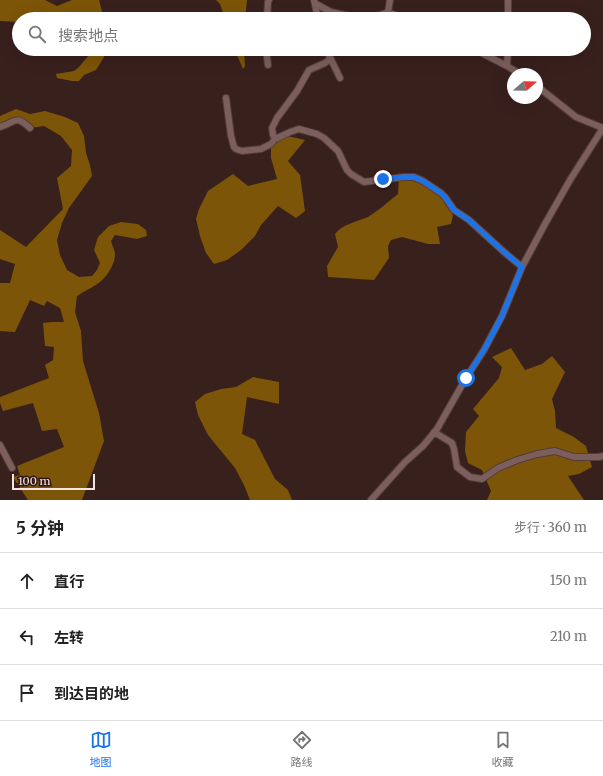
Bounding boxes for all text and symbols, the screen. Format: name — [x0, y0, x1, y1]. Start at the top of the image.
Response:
search box — [12, 12, 591, 56]
icon: search — [26, 23, 48, 45]
text: 搜索地点 — [58, 26, 118, 45]
north arrow — [507, 68, 543, 104]
route end — [374, 170, 392, 188]
route start — [457, 369, 475, 387]
scale bar — [12, 472, 95, 491]
text: 100 m — [18, 474, 50, 488]
text: 5 分钟 — [16, 517, 64, 539]
text: 步行 · 360 m — [514, 519, 587, 536]
icon: ahead — [16, 570, 38, 592]
text: 直行 — [54, 572, 84, 591]
text: 150 m — [550, 572, 587, 589]
icon: left — [16, 626, 38, 648]
text: 左转 — [54, 628, 84, 647]
text: 210 m — [550, 628, 587, 645]
icon: arrive — [16, 682, 38, 704]
text: 到达目的地 — [54, 684, 129, 703]
tab: 地图 — [90, 729, 112, 769]
tab: 路线 — [291, 729, 313, 769]
tab: 收藏 — [492, 729, 514, 769]

